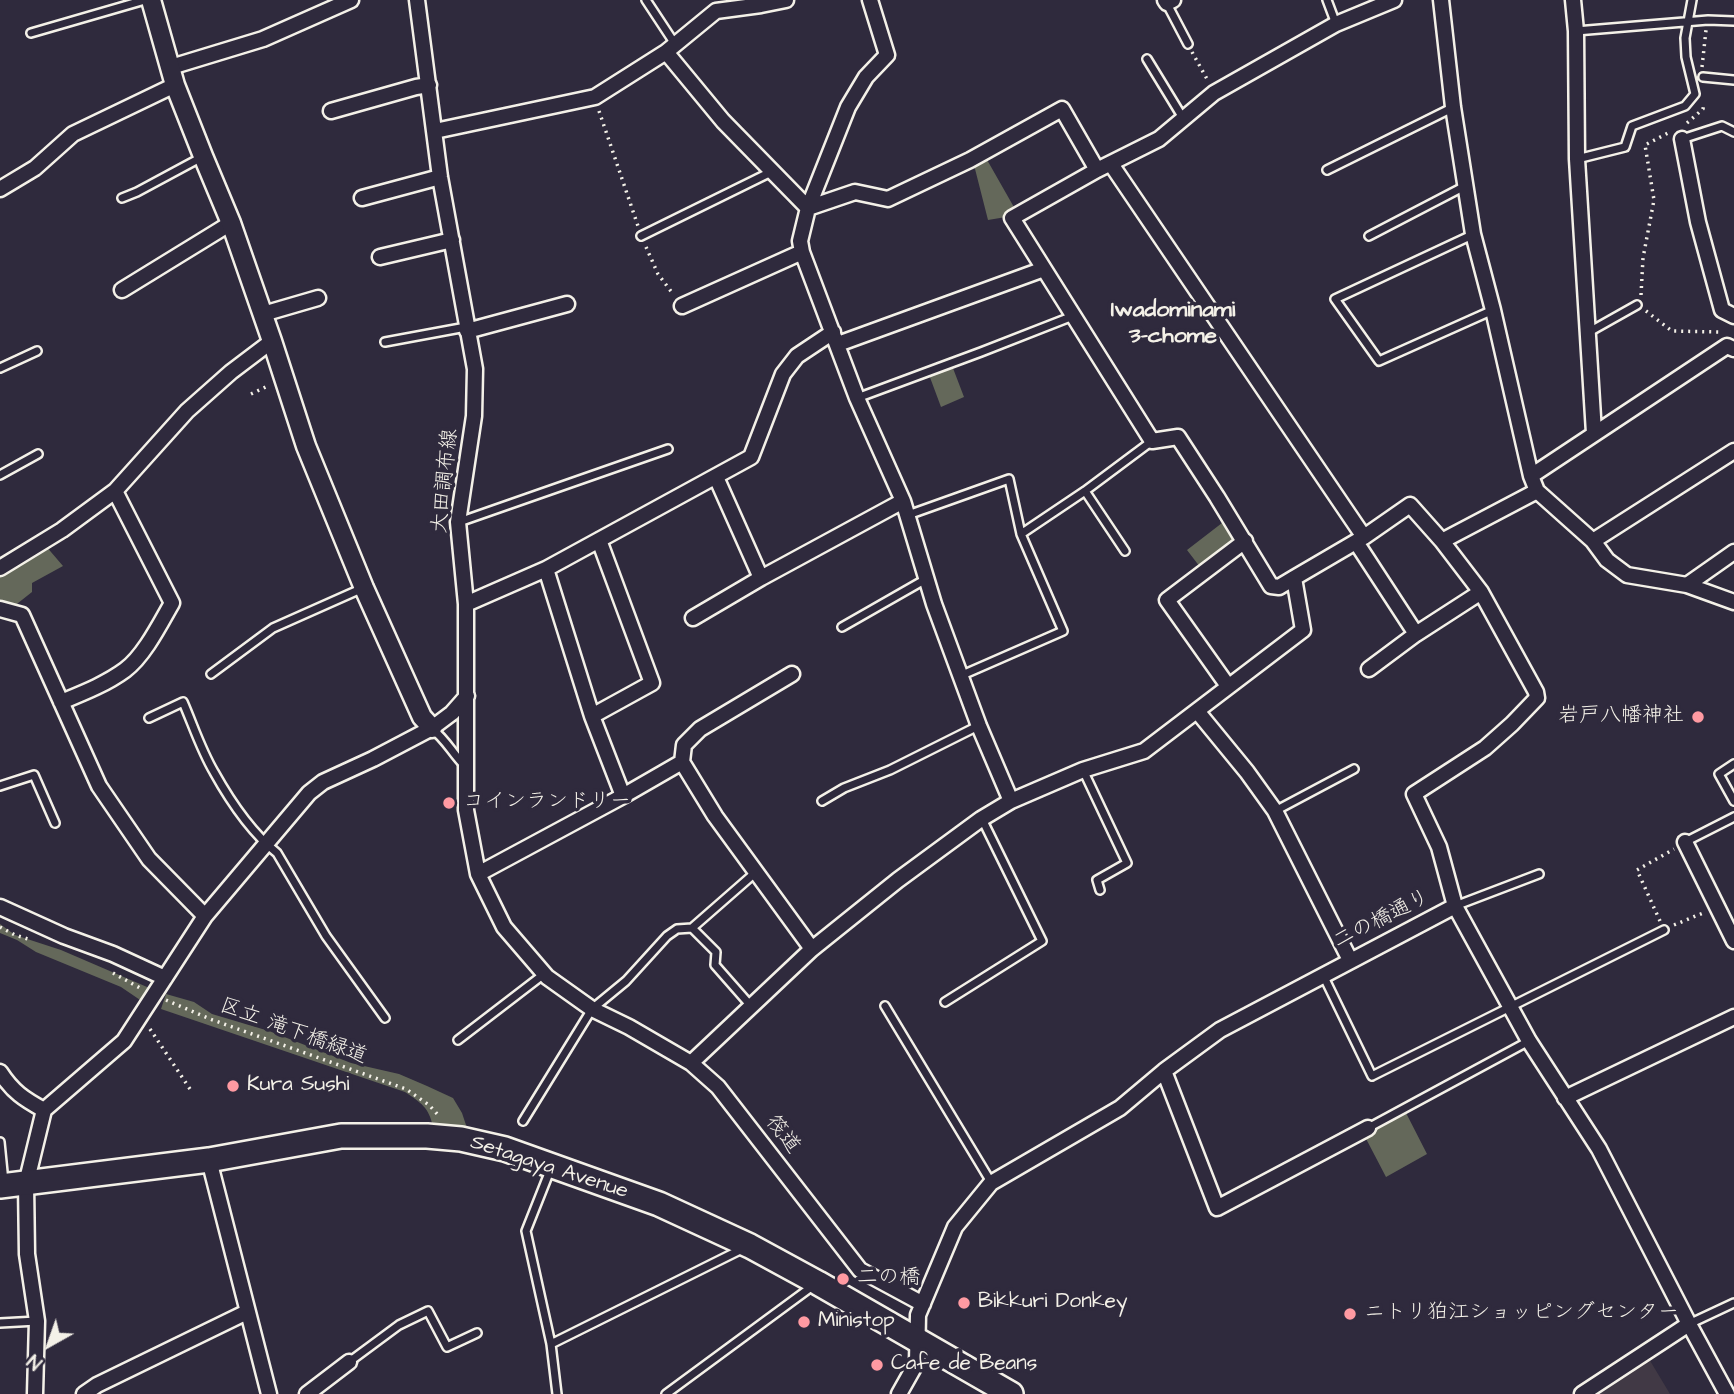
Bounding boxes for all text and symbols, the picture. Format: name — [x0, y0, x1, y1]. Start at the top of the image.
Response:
district label: Iwadominami 3-chome — [1111, 297, 1235, 351]
street label: 大田調布線 — [428, 427, 464, 535]
place label: 岩戸八幡神社 — [1558, 704, 1684, 730]
marker: 岩戸八幡神社 — [1690, 709, 1706, 725]
place label: コインランドリー — [463, 790, 631, 816]
marker: コインランドリー — [441, 795, 457, 811]
street label: 二の橋通り — [1330, 885, 1434, 955]
street label: 区立 滝下橋緑道 — [216, 994, 370, 1070]
place label: Kura Sushi — [247, 1073, 349, 1099]
marker: Kura Sushi — [225, 1078, 241, 1094]
street label: 筏道 — [759, 1111, 805, 1159]
street label: Setagaya Avenue — [467, 1131, 631, 1205]
place label: 二の橋 — [857, 1266, 920, 1292]
marker: 二の橋 — [835, 1271, 851, 1287]
place label: Bikkuri Donkey — [978, 1290, 1127, 1316]
marker: Bikkuri Donkey — [956, 1295, 972, 1311]
place label: ニトリ狛江ショッピングセンター — [1364, 1301, 1679, 1327]
marker: ニトリ狛江ショッピングセンター — [1342, 1306, 1358, 1322]
place label: Ministop — [818, 1309, 895, 1335]
north arrow — [14, 1310, 84, 1380]
marker: Ministop — [796, 1314, 812, 1330]
text: N — [22, 1347, 48, 1376]
place label: Cafe de Beans — [891, 1352, 1037, 1378]
marker: Cafe de Beans — [869, 1357, 885, 1373]

